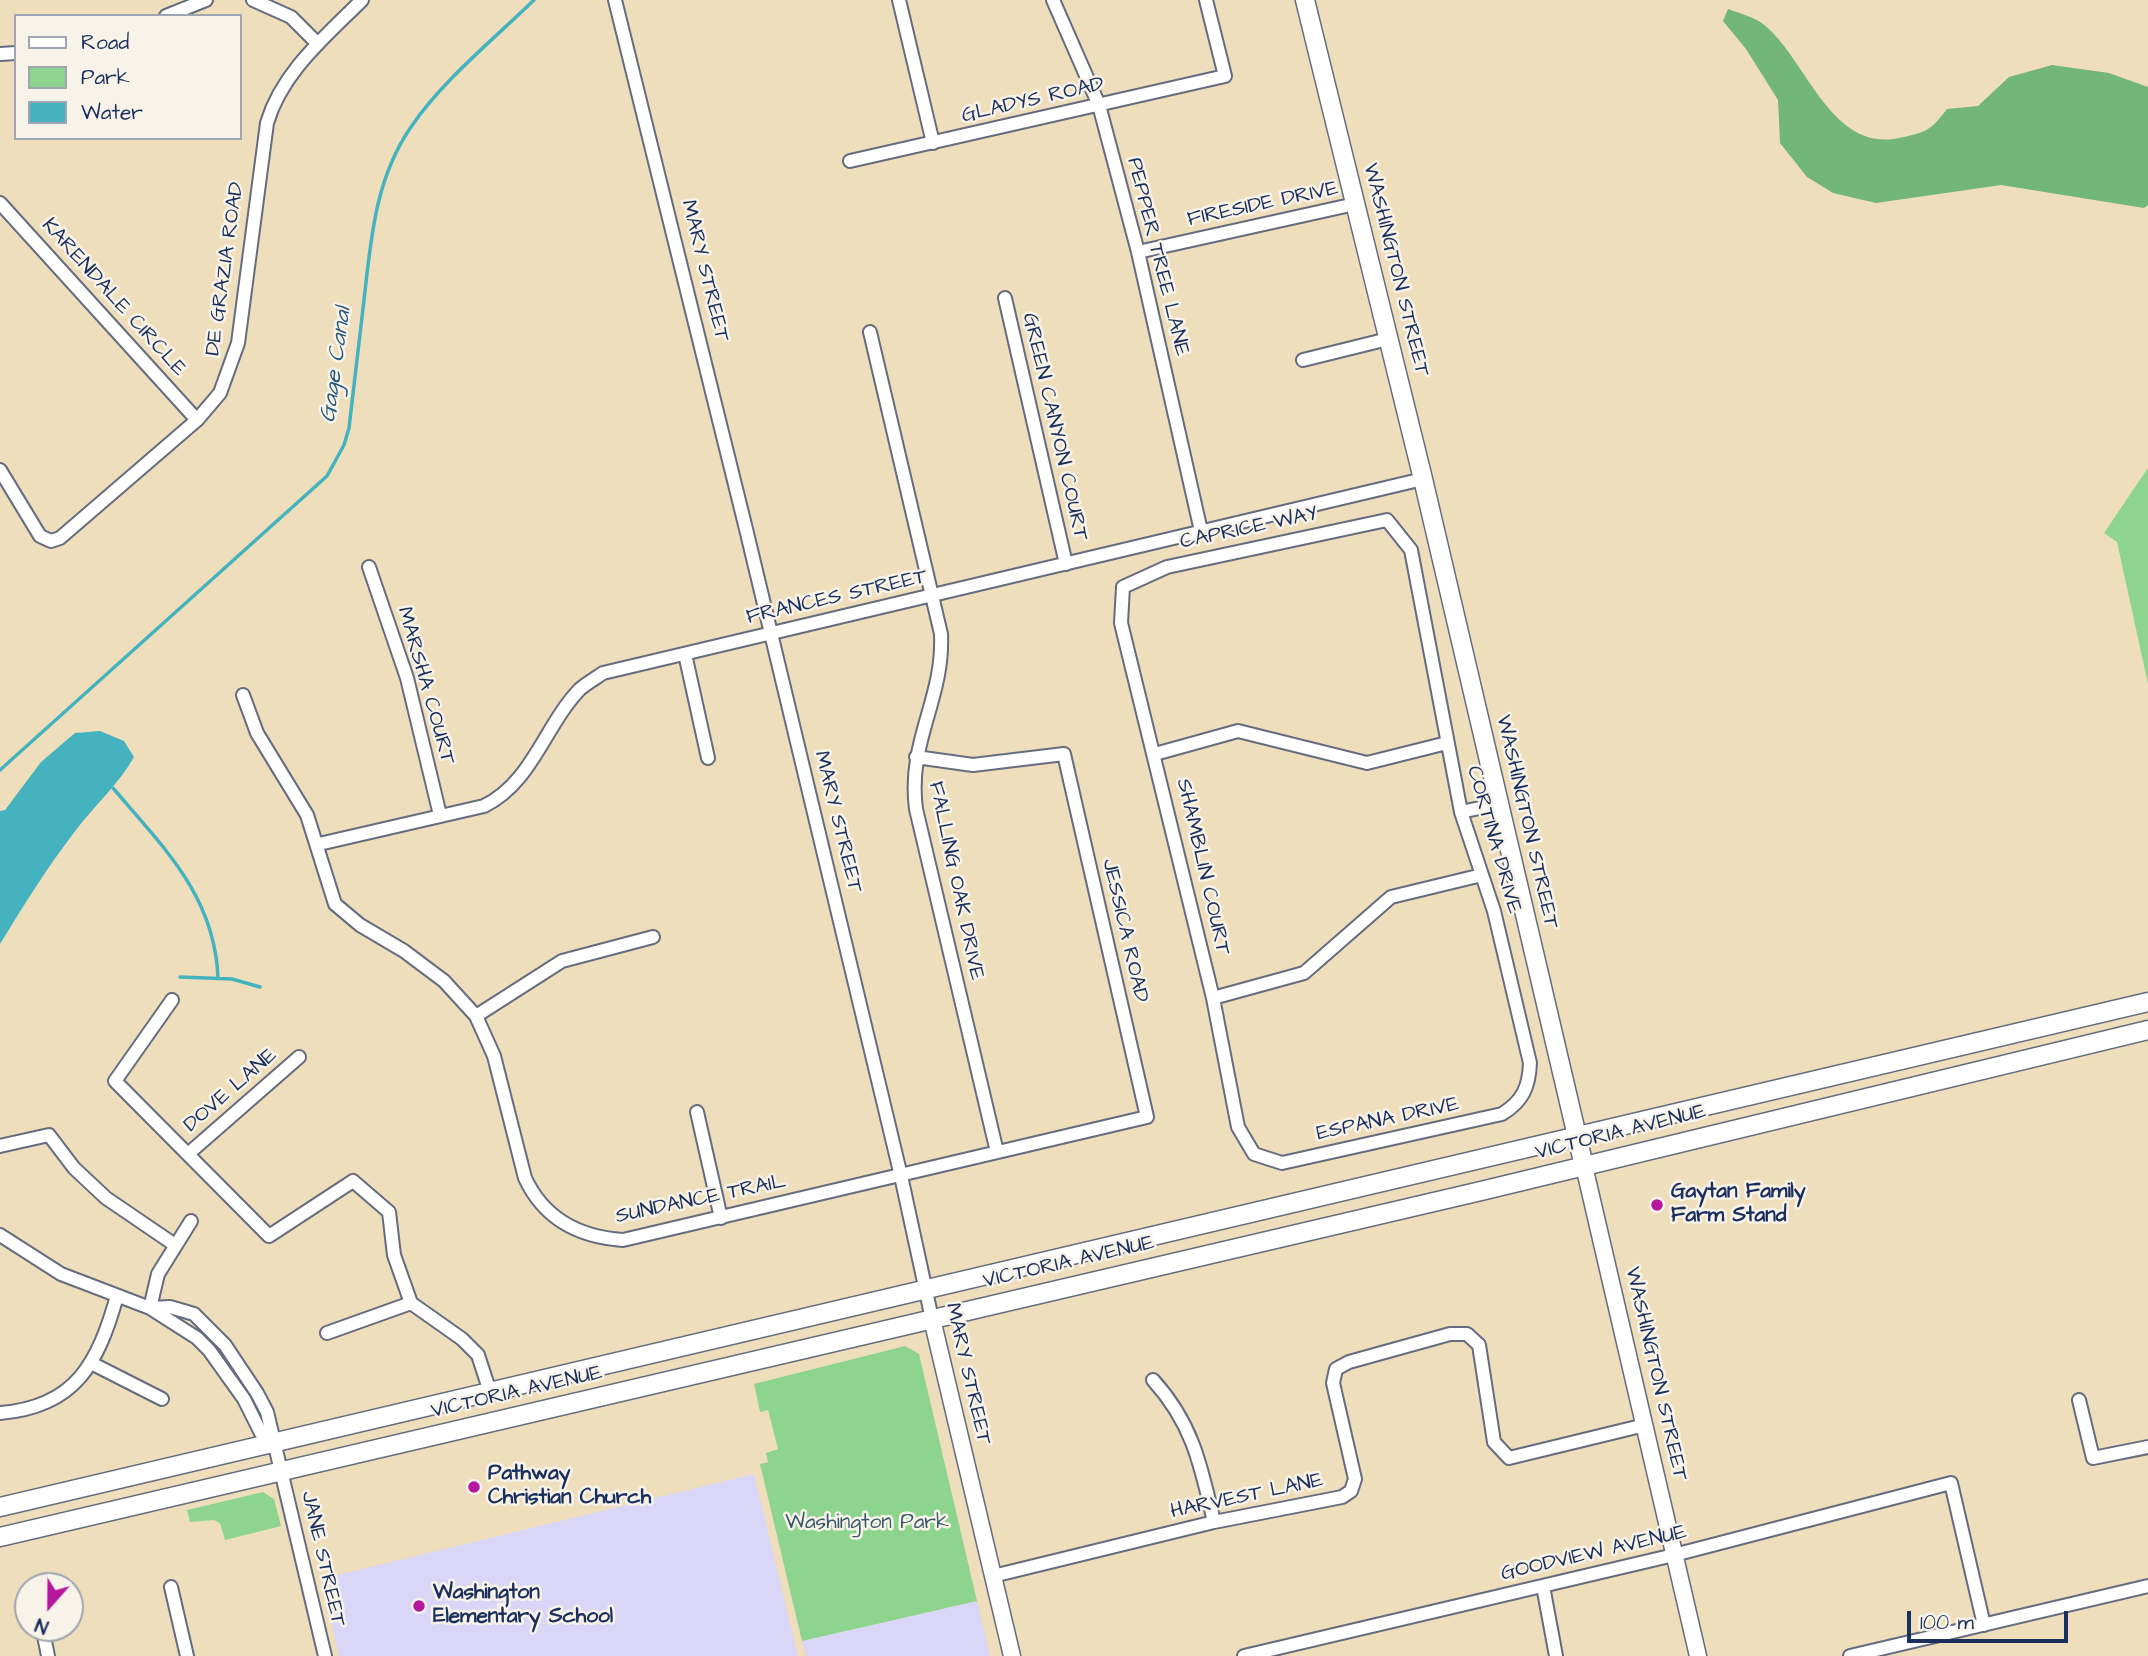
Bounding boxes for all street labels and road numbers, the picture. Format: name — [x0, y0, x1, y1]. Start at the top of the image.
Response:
street label: GLADYS ROAD — [959, 72, 1107, 130]
street label: PEPPER TREE LANE — [1120, 155, 1194, 359]
street label: WASHINGTON STREET — [1356, 161, 1434, 379]
street label: FIRESIDE DRIVE — [1185, 177, 1341, 233]
street label: DE GRAZIA ROAD — [201, 181, 251, 357]
street label: MARY STREET — [674, 198, 734, 344]
street label: KARENDALE CIRCLE — [35, 214, 191, 382]
street label: GREEN CANYON COURT — [1016, 311, 1092, 543]
street label: CAPRICE WAY — [1178, 502, 1320, 556]
street label: FRANCES STREET — [744, 565, 930, 631]
street label: MARSHA COURT — [390, 604, 460, 768]
street label: WASHINGTON STREET — [1489, 713, 1563, 931]
street label: MARY STREET — [807, 749, 867, 895]
street label: CORTINA DRIVE — [1460, 763, 1526, 917]
street label: SHAMBLIN COURT — [1169, 776, 1235, 958]
street label: FALLING OAK DRIVE — [922, 779, 988, 983]
street label: JESSICA ROAD — [1095, 857, 1153, 1005]
street label: DOVE LANE — [179, 1044, 283, 1138]
street label: ESPANA DRIVE — [1314, 1093, 1462, 1147]
street label: VICTORIA AVENUE — [1533, 1100, 1709, 1166]
street label: SUNDANCE TRAIL — [613, 1170, 789, 1230]
street label: VICTORIA AVENUE — [981, 1231, 1157, 1295]
street label: WASHINGTON STREET — [1618, 1265, 1692, 1483]
street label: MARY STREET — [938, 1301, 996, 1447]
street label: VICTORIA AVENUE — [429, 1361, 605, 1425]
street label: HARVEST LANE — [1168, 1469, 1326, 1525]
street label: JANE STREET — [294, 1489, 350, 1629]
street label: GOODVIEW AVENUE — [1499, 1520, 1689, 1588]

